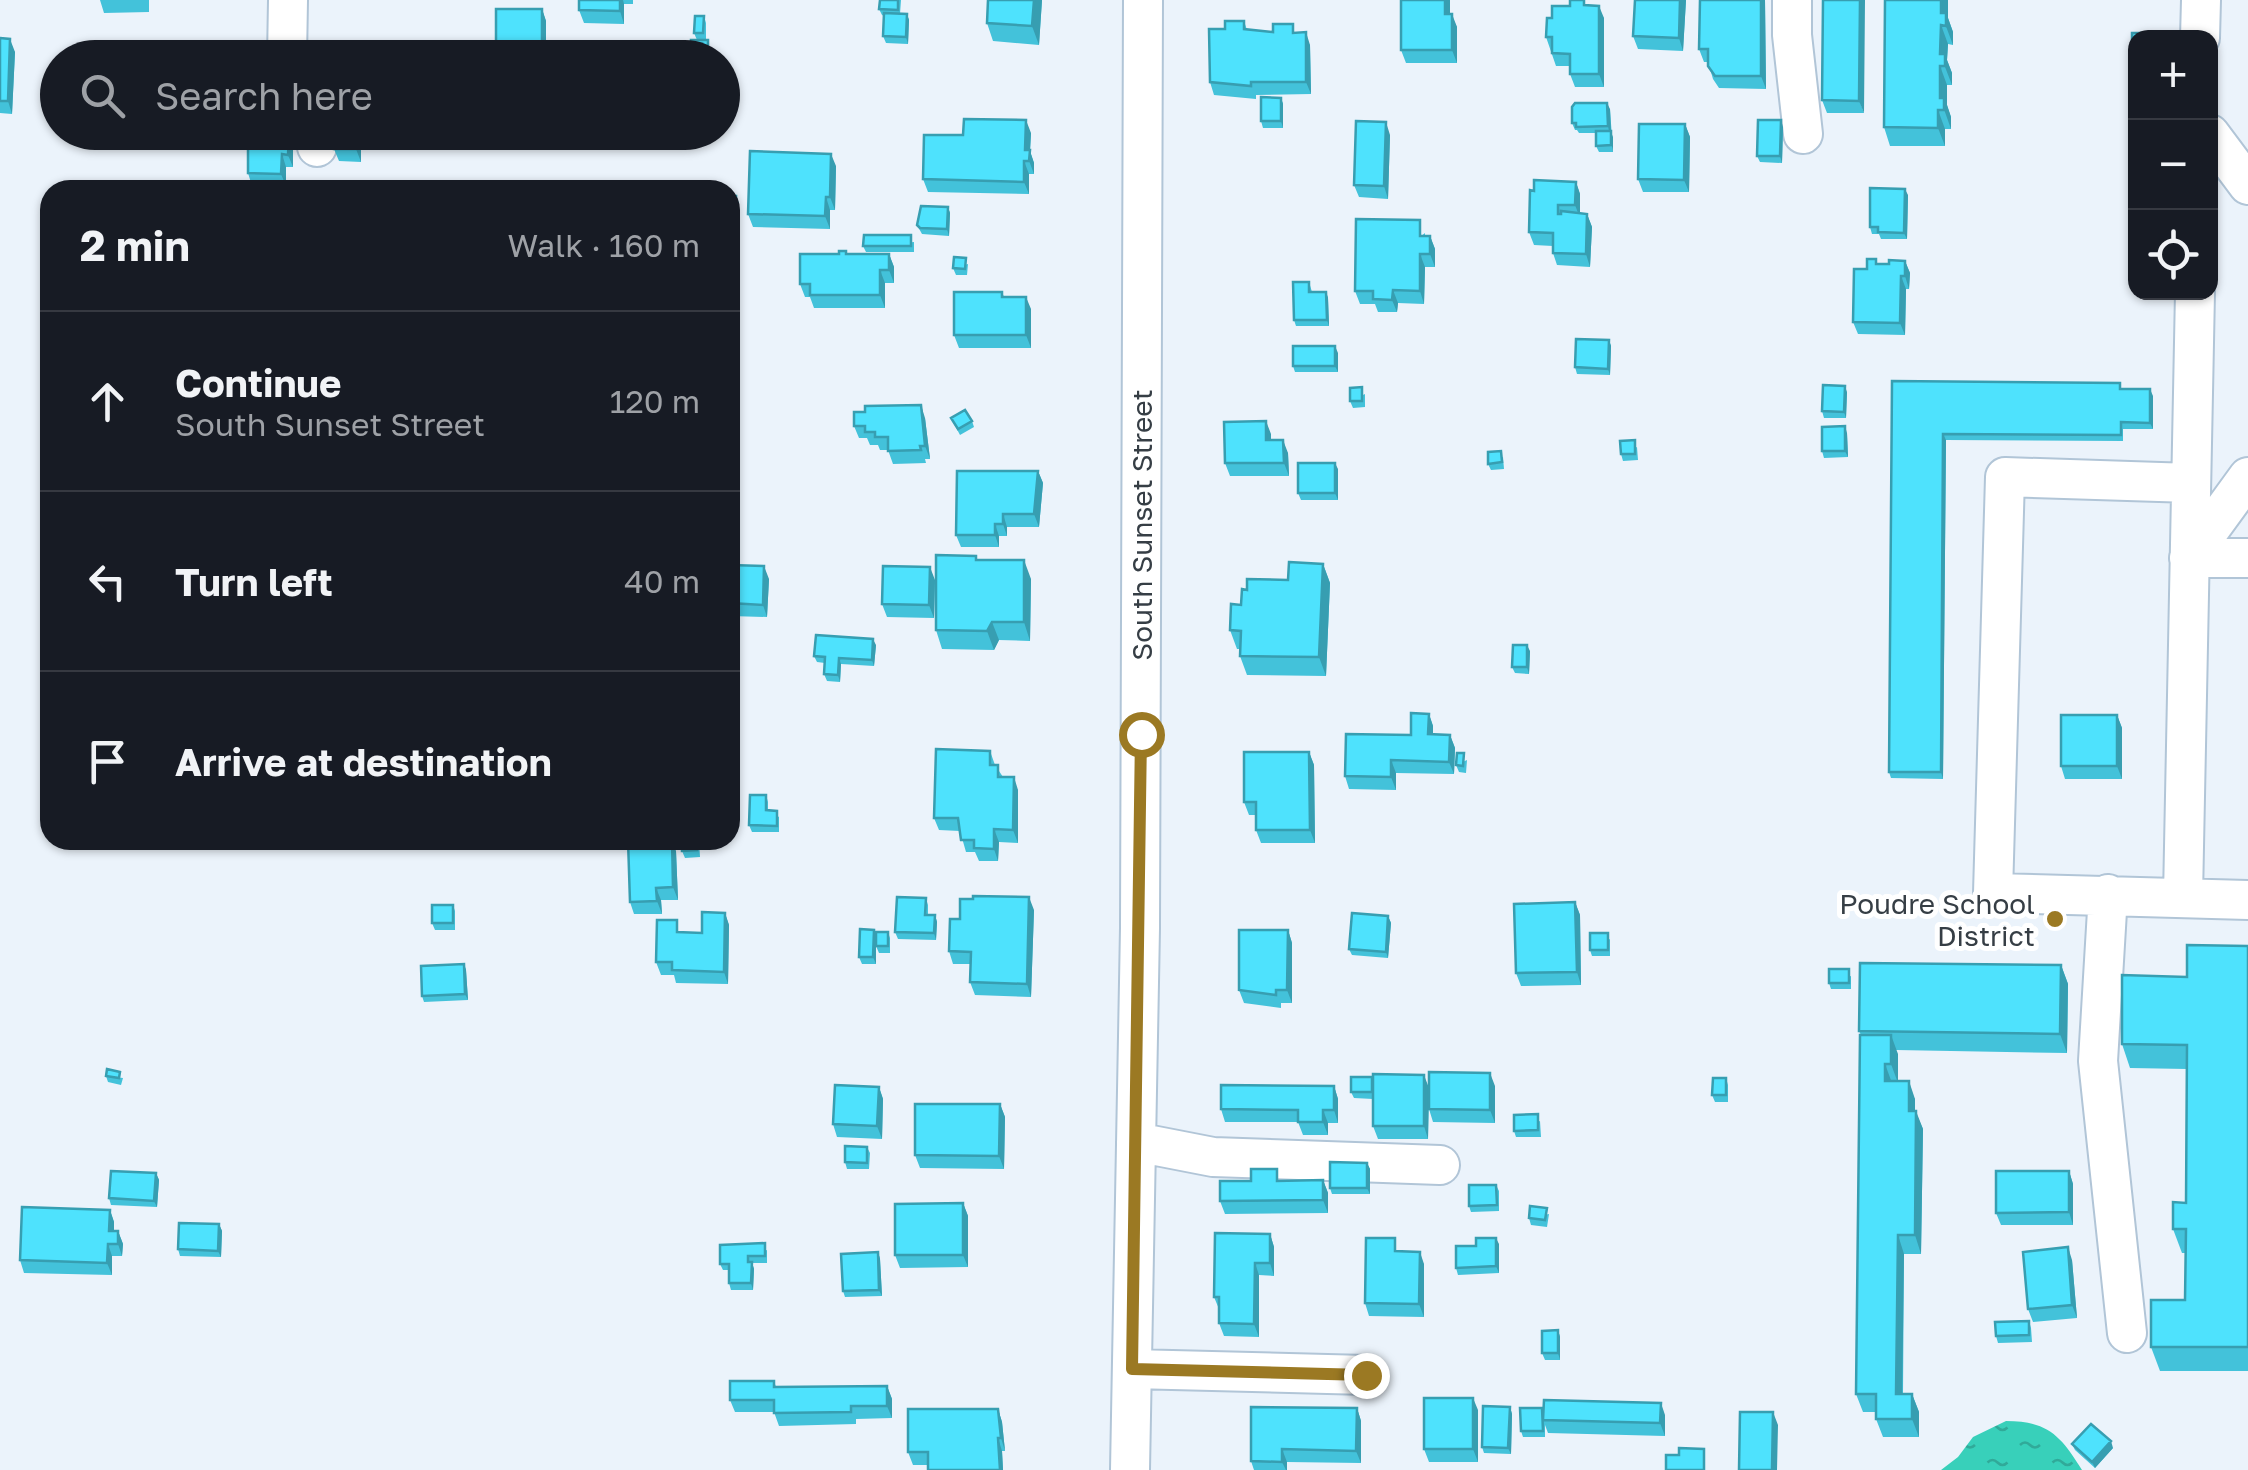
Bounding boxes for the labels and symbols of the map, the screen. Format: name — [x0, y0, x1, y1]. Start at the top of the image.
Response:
street label: South Sunset Street — [1125, 389, 1158, 661]
route start — [1119, 712, 1165, 758]
place label: Poudre School District — [1839, 887, 2035, 952]
marker: Poudre School District — [2044, 908, 2066, 930]
route end — [1344, 1353, 1390, 1399]

